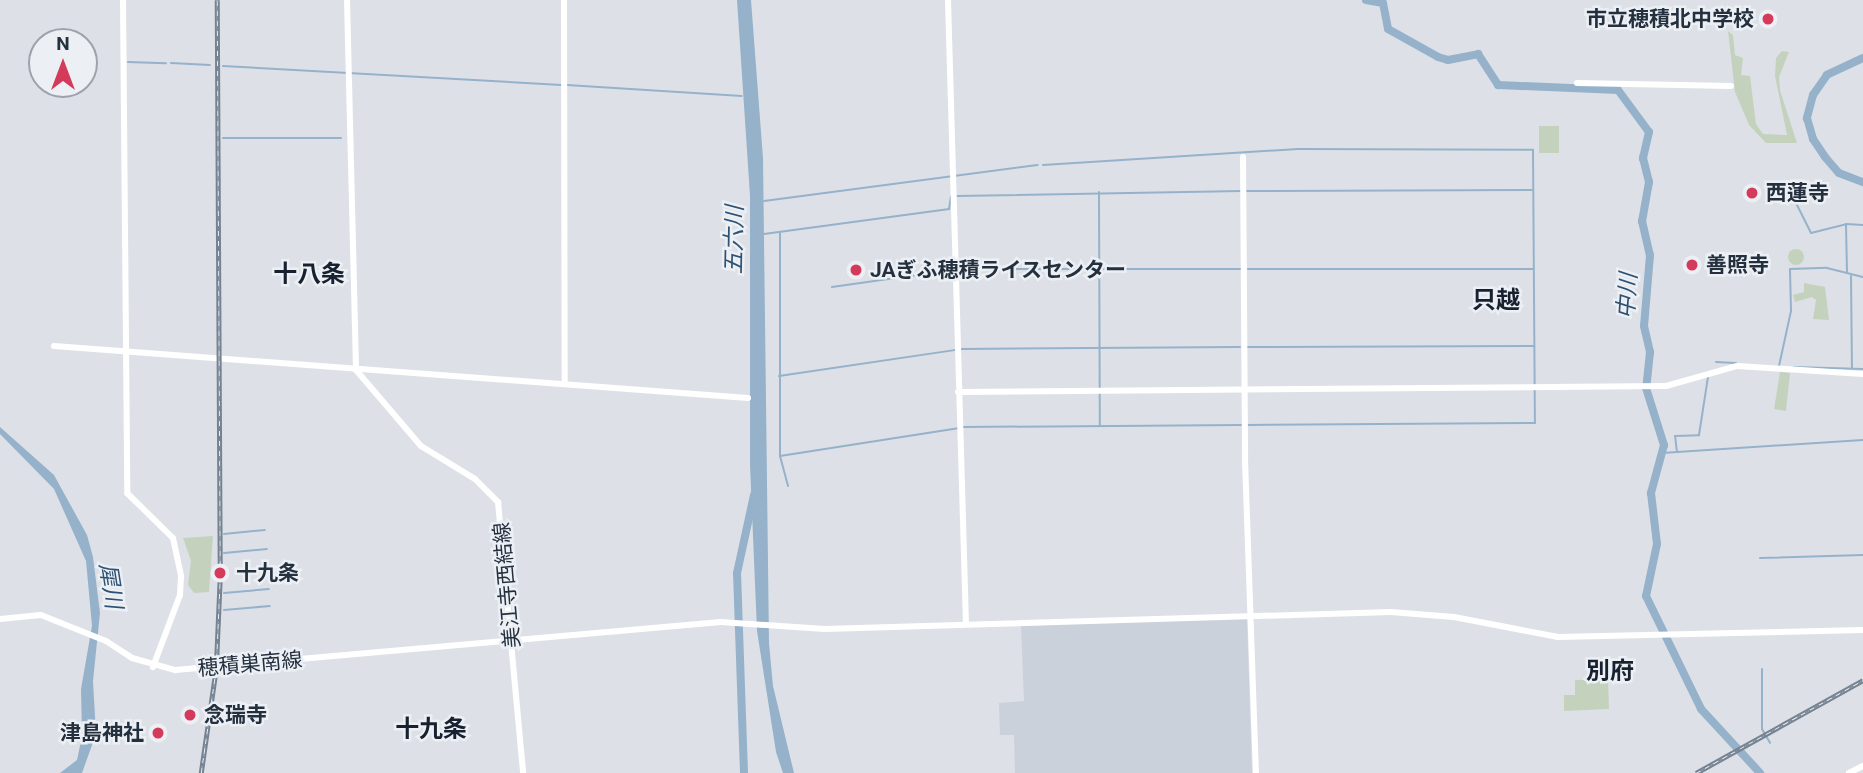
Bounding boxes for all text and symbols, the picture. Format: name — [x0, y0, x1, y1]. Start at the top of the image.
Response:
place label: 市立穂積北中学校 — [1586, 6, 1754, 32]
marker: 市立穂積北中学校 — [1760, 11, 1776, 27]
north arrow — [28, 28, 98, 98]
text: N — [56, 32, 70, 55]
place label: 西蓮寺 — [1766, 180, 1829, 206]
marker: 西蓮寺 — [1744, 185, 1760, 201]
water label: 五六川 — [721, 205, 749, 275]
place label: 善照寺 — [1706, 252, 1769, 278]
place label: JAぎふ穂積ライスセンター — [870, 257, 1127, 283]
marker: 善照寺 — [1684, 257, 1700, 273]
district label: 十八条 — [273, 261, 345, 289]
marker: JAぎふ穂積ライスセンター — [848, 262, 864, 278]
water label: 中川 — [1613, 272, 1643, 320]
district label: 只越 — [1472, 287, 1520, 315]
street label: 美江寺西結線 — [489, 521, 525, 649]
place label: 十九条 — [236, 560, 299, 586]
water label: 犀川 — [93, 561, 127, 611]
marker: 十九条 — [210, 563, 230, 583]
street label: 穂積巣南線 — [197, 647, 303, 681]
district label: 別府 — [1586, 658, 1634, 686]
place label: 念瑞寺 — [204, 702, 267, 728]
marker: 念瑞寺 — [182, 707, 198, 723]
district label: 十九条 — [395, 716, 467, 744]
place label: 津島神社 — [60, 720, 144, 746]
marker: 津島神社 — [150, 725, 166, 741]

